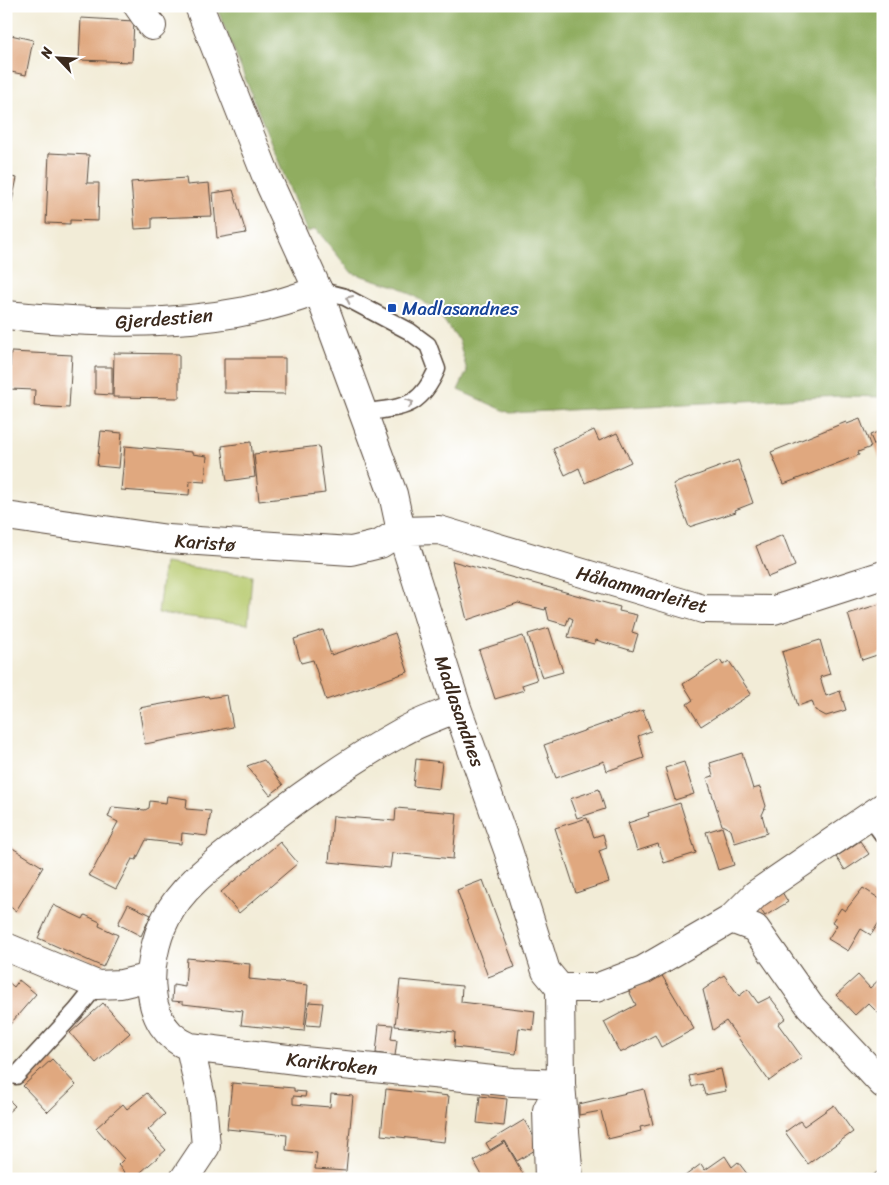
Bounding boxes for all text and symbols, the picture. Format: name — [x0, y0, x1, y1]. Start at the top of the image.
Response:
north arrow — [32, 32, 82, 82]
text: N — [33, 43, 60, 63]
place label: Madlasandnes — [402, 292, 519, 325]
one-way arrow — [345, 295, 354, 306]
street label: Gjerdestien — [114, 299, 214, 338]
marker: Madlasandnes — [386, 302, 398, 314]
one-way arrow — [406, 398, 414, 408]
street label: Karistø — [174, 524, 237, 561]
street label: Håhammarleitet — [573, 556, 711, 623]
street label: Madlasandnes — [425, 651, 494, 772]
street label: Karikroken — [285, 1042, 379, 1085]

